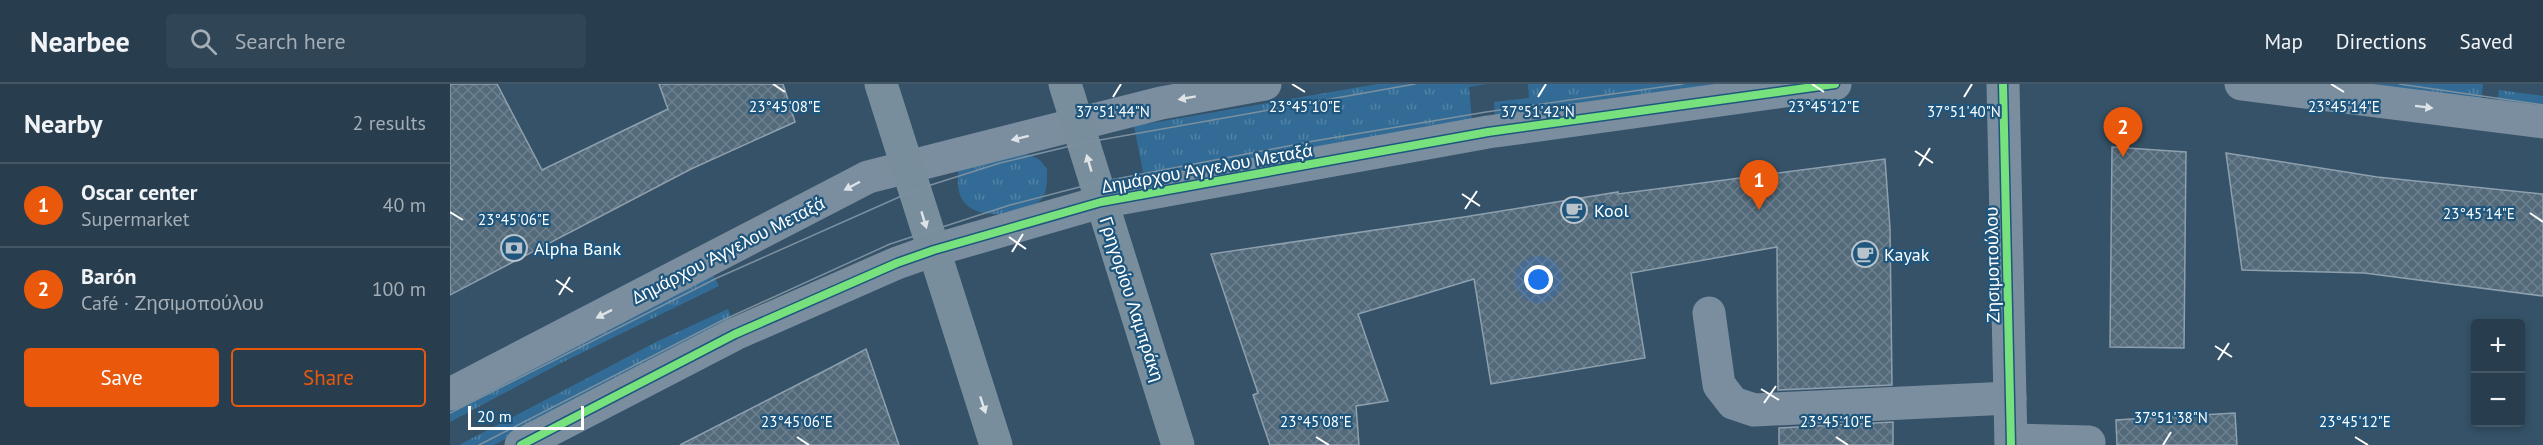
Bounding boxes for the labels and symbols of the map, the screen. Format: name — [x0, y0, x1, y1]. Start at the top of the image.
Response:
one-way arrow — [1177, 94, 1196, 103]
text: 23°45'08"E — [749, 97, 821, 116]
text: 23°45'10"E — [1269, 97, 1341, 116]
text: 23°45'12"E — [1788, 97, 1860, 116]
text: 23°45'14"E — [2308, 97, 2380, 116]
text: 37°51'44"N — [1076, 102, 1150, 121]
text: 37°51'42"N — [1501, 102, 1575, 121]
text: 37°51'40"N — [1927, 102, 2001, 121]
one-way arrow — [2414, 102, 2433, 112]
pin: 2 — [2104, 107, 2142, 157]
one-way arrow — [1010, 133, 1029, 143]
street label: Δημάρχου Άγγελου Μεταξά — [1100, 138, 1314, 198]
one-way arrow — [1084, 154, 1093, 172]
pin: 1 — [1740, 160, 1778, 210]
one-way arrow — [844, 181, 861, 190]
street label: Δημάρχου Άγγελου Μεταξά — [628, 191, 828, 309]
cafe icon: Kool — [1559, 195, 1589, 225]
place label: Kool — [1594, 199, 1629, 222]
text: 23°45'14"E — [2443, 204, 2515, 223]
street label: Ζησιμοπούλου — [1979, 207, 2005, 323]
text: 23°45'06"E — [478, 210, 550, 229]
one-way arrow — [920, 211, 929, 229]
street label: Γρηγορίου Λαμπράκη — [1094, 214, 1170, 384]
bank icon: Alpha Bank — [499, 233, 529, 263]
place label: Alpha Bank — [534, 237, 621, 260]
cafe icon: Kayak — [1850, 239, 1880, 269]
place label: Kayak — [1884, 243, 1930, 266]
your location — [1524, 265, 1553, 294]
one-way arrow — [596, 309, 613, 318]
one-way arrow — [979, 396, 989, 414]
scale bar — [468, 403, 584, 430]
text: 37°51'38"N — [2134, 408, 2208, 427]
text: 23°45'06"E — [761, 412, 833, 431]
text: 23°45'08"E — [1280, 412, 1352, 431]
text: 23°45'10"E — [1800, 412, 1872, 431]
text: 23°45'12"E — [2319, 412, 2391, 431]

